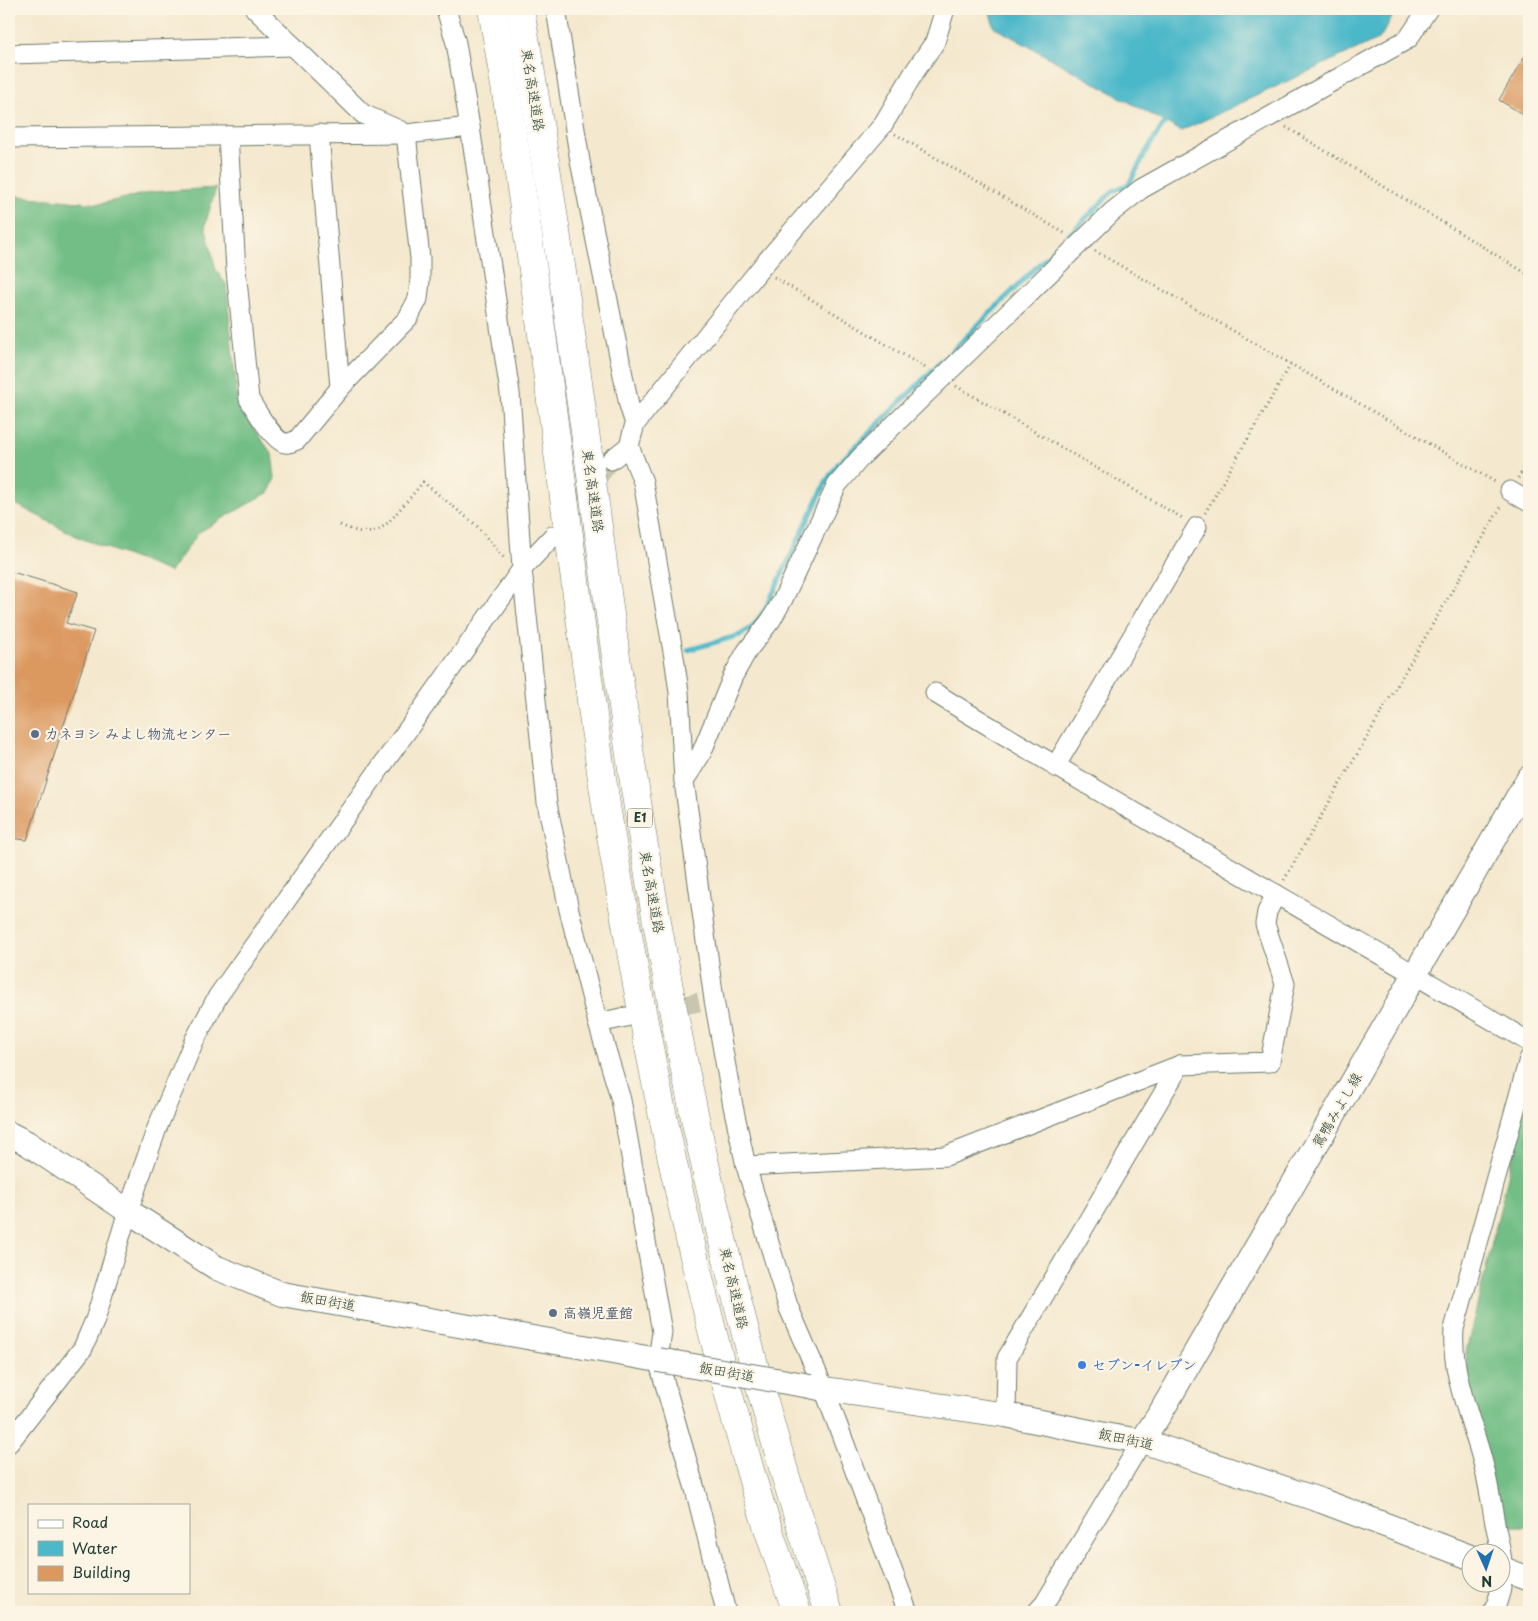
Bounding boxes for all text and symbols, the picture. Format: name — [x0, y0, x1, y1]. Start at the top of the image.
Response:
street label: 東名高速道路 — [517, 47, 550, 133]
street label: 東名高速道路 — [577, 448, 610, 534]
place label: カネヨシ みよし物流センター — [45, 723, 231, 744]
marker: カネヨシ みよし物流センター — [29, 728, 41, 740]
road number: E1 — [628, 808, 652, 828]
street label: 東名高速道路 — [635, 849, 670, 935]
street label: 鴛鴨みよし線 — [1306, 1068, 1367, 1151]
street label: 東名高速道路 — [715, 1245, 754, 1331]
street label: 飯田街道 — [299, 1285, 357, 1316]
place label: 高嶺児童館 — [563, 1302, 633, 1323]
marker: 高嶺児童館 — [547, 1307, 559, 1319]
place label: セブン-イレブン — [1092, 1354, 1197, 1375]
street label: 飯田街道 — [698, 1356, 756, 1387]
marker: セブン-イレブン — [1076, 1359, 1088, 1371]
street label: 飯田街道 — [1097, 1422, 1156, 1455]
legend — [28, 1504, 190, 1594]
text: Road — [72, 1510, 108, 1533]
text: Water — [72, 1536, 117, 1559]
north arrow — [1460, 1544, 1510, 1594]
text: Building — [72, 1560, 131, 1583]
text: N — [1481, 1571, 1493, 1592]

